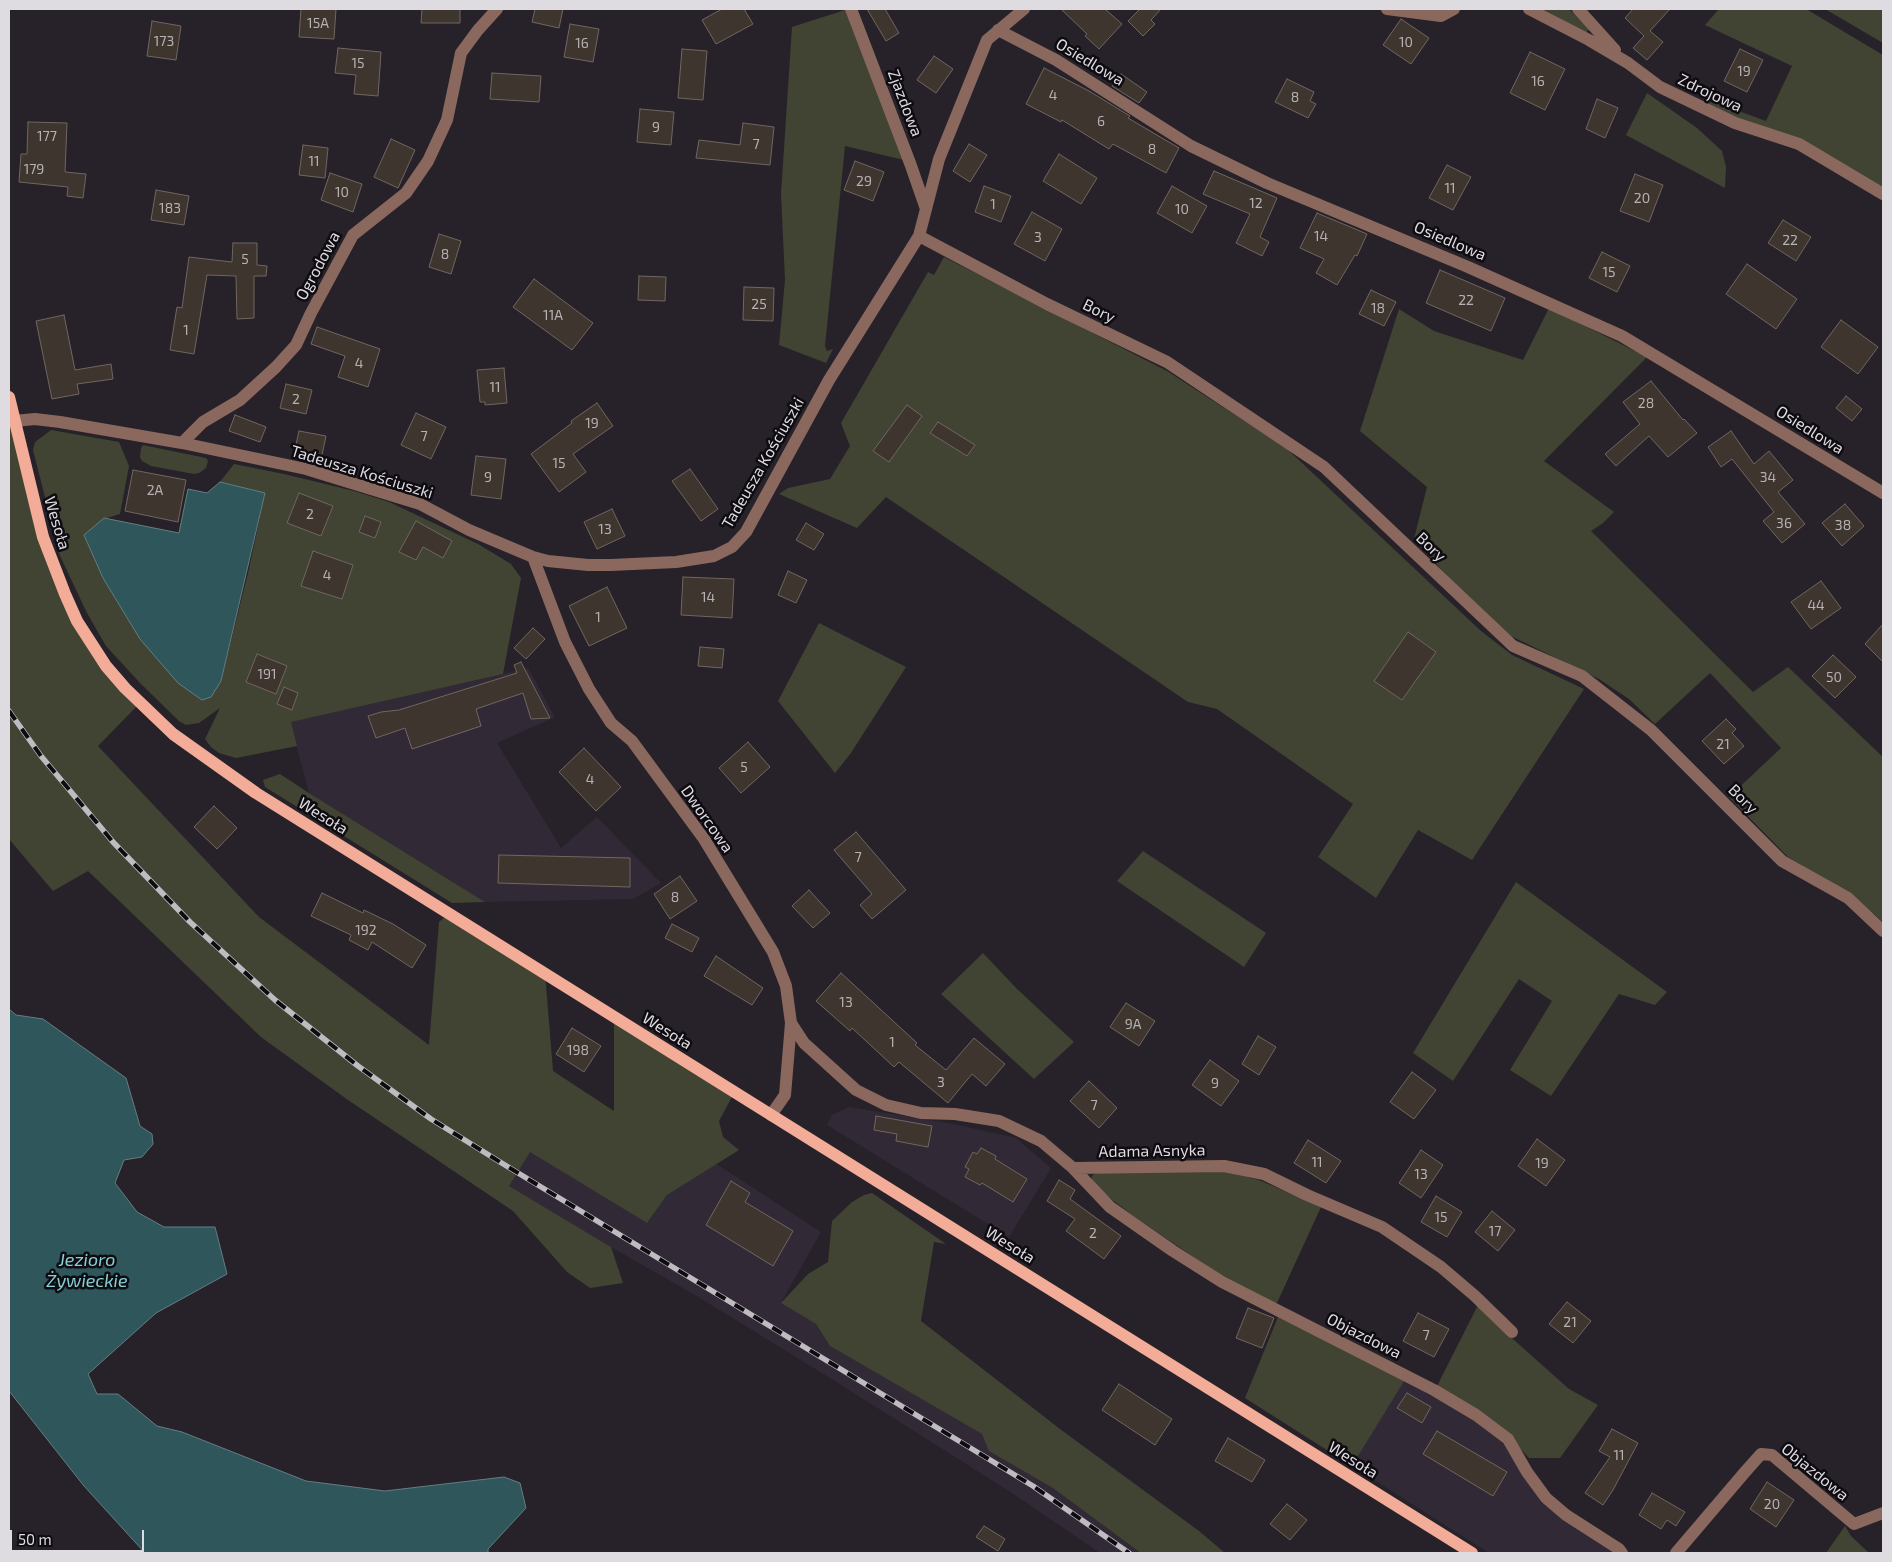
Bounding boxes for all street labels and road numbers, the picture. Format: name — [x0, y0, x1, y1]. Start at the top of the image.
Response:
street label: Osiedlowa — [1052, 34, 1128, 90]
street label: Zjazdowa — [883, 67, 927, 139]
street label: Zdrojowa — [1675, 70, 1745, 116]
street label: Osiedlowa — [1411, 217, 1489, 265]
street label: Ogrodowa — [292, 228, 344, 304]
street label: Bory — [1080, 295, 1118, 327]
street label: Tadeusza Kościuszki — [718, 394, 808, 532]
street label: Osiedlowa — [1773, 402, 1847, 458]
street label: Tadeusza Kościuszki — [288, 441, 436, 503]
street label: Wesoła — [40, 494, 74, 552]
street label: Bory — [1412, 528, 1450, 566]
street label: Bory — [1724, 780, 1762, 818]
street label: Dworcowa — [677, 782, 737, 856]
street label: Wesoła — [295, 793, 351, 839]
street label: Wesoła — [639, 1008, 695, 1054]
street label: Adama Asnyka — [1098, 1140, 1206, 1162]
street label: Wesoła — [982, 1222, 1038, 1268]
street label: Objazdowa — [1324, 1309, 1404, 1363]
street label: Wesoła — [1325, 1437, 1381, 1483]
street label: Objazdowa — [1778, 1439, 1852, 1505]

